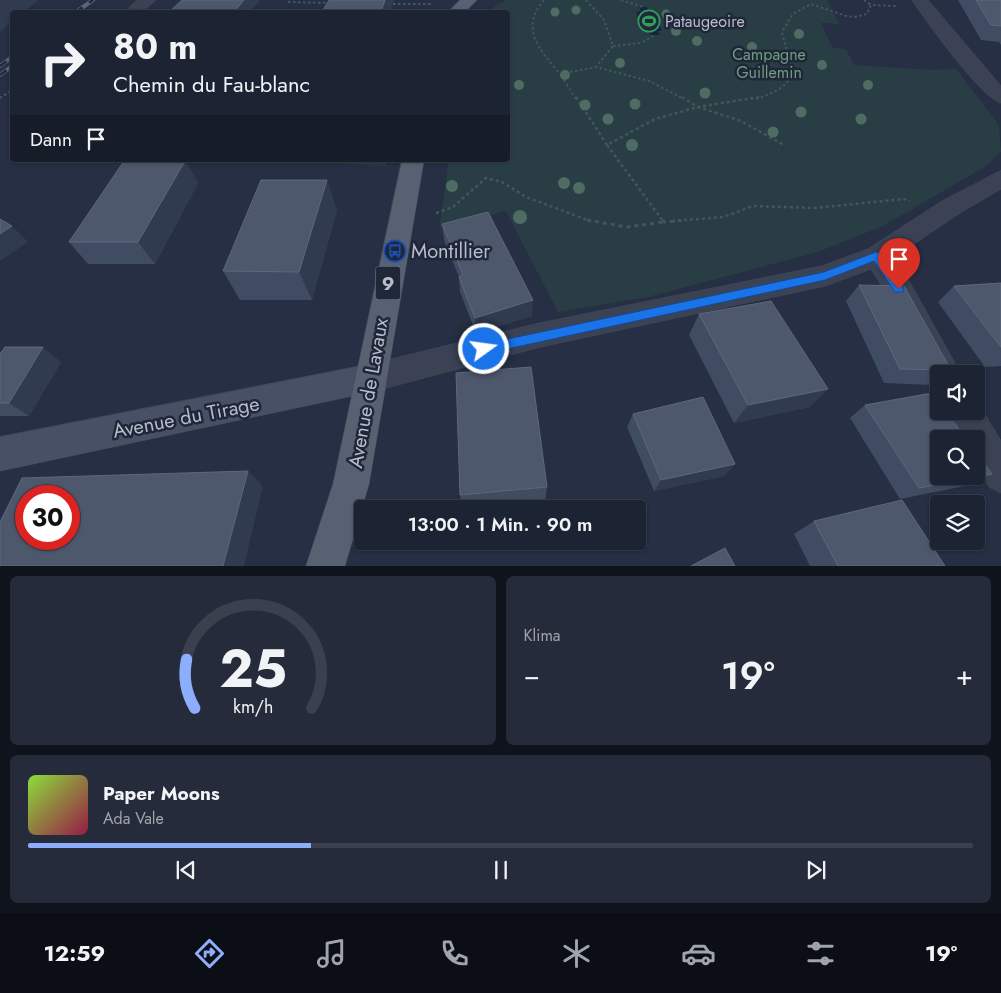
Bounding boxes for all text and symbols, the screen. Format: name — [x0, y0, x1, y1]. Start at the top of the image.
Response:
sports icon: Pataugeoire — [637, 9, 661, 33]
place label: Pataugeoire — [665, 10, 745, 33]
text: 80 m — [113, 22, 197, 72]
icon: right — [30, 30, 95, 95]
park label: Campagne Guillemin — [732, 43, 806, 84]
text: Chemin du Fau-blanc — [113, 68, 310, 100]
icon: arrive — [82, 125, 110, 153]
text: Dann — [30, 126, 72, 153]
place label: Montillier — [411, 237, 490, 266]
pin — [878, 238, 920, 289]
bus stop icon: Montillier — [383, 239, 407, 263]
icon: arrive — [885, 245, 913, 273]
road number: 9 — [376, 266, 400, 300]
street label: Avenue de Lavaux — [341, 315, 396, 470]
position arrow — [457, 322, 509, 374]
map controls — [930, 365, 985, 550]
button: sound — [930, 365, 985, 420]
street label: Avenue du Tirage — [110, 389, 262, 446]
button: search — [930, 430, 985, 485]
speed limit sign: 30 — [15, 485, 80, 550]
button: layers — [930, 495, 985, 550]
text: 13:00 · 1 Min. · 90 m — [408, 511, 592, 538]
text: Klima — [524, 624, 561, 647]
text: 25 — [219, 631, 287, 707]
text: 19° — [721, 648, 775, 703]
text: − — [524, 655, 540, 696]
text: + — [956, 655, 973, 696]
text: km/h — [233, 694, 273, 720]
text: Paper Moons — [103, 780, 220, 807]
text: Ada Vale — [103, 807, 164, 830]
icon: previous — [172, 856, 200, 884]
icon: pause — [487, 856, 515, 884]
icon: next — [802, 856, 830, 884]
icon: directions — [192, 936, 227, 971]
icon: music — [314, 936, 349, 971]
icon: phone — [437, 936, 472, 971]
icon: climate — [559, 936, 594, 971]
icon: car — [681, 936, 716, 971]
icon: filters — [803, 936, 838, 971]
text: 12:59 — [44, 937, 105, 969]
text: 19° — [925, 937, 957, 969]

